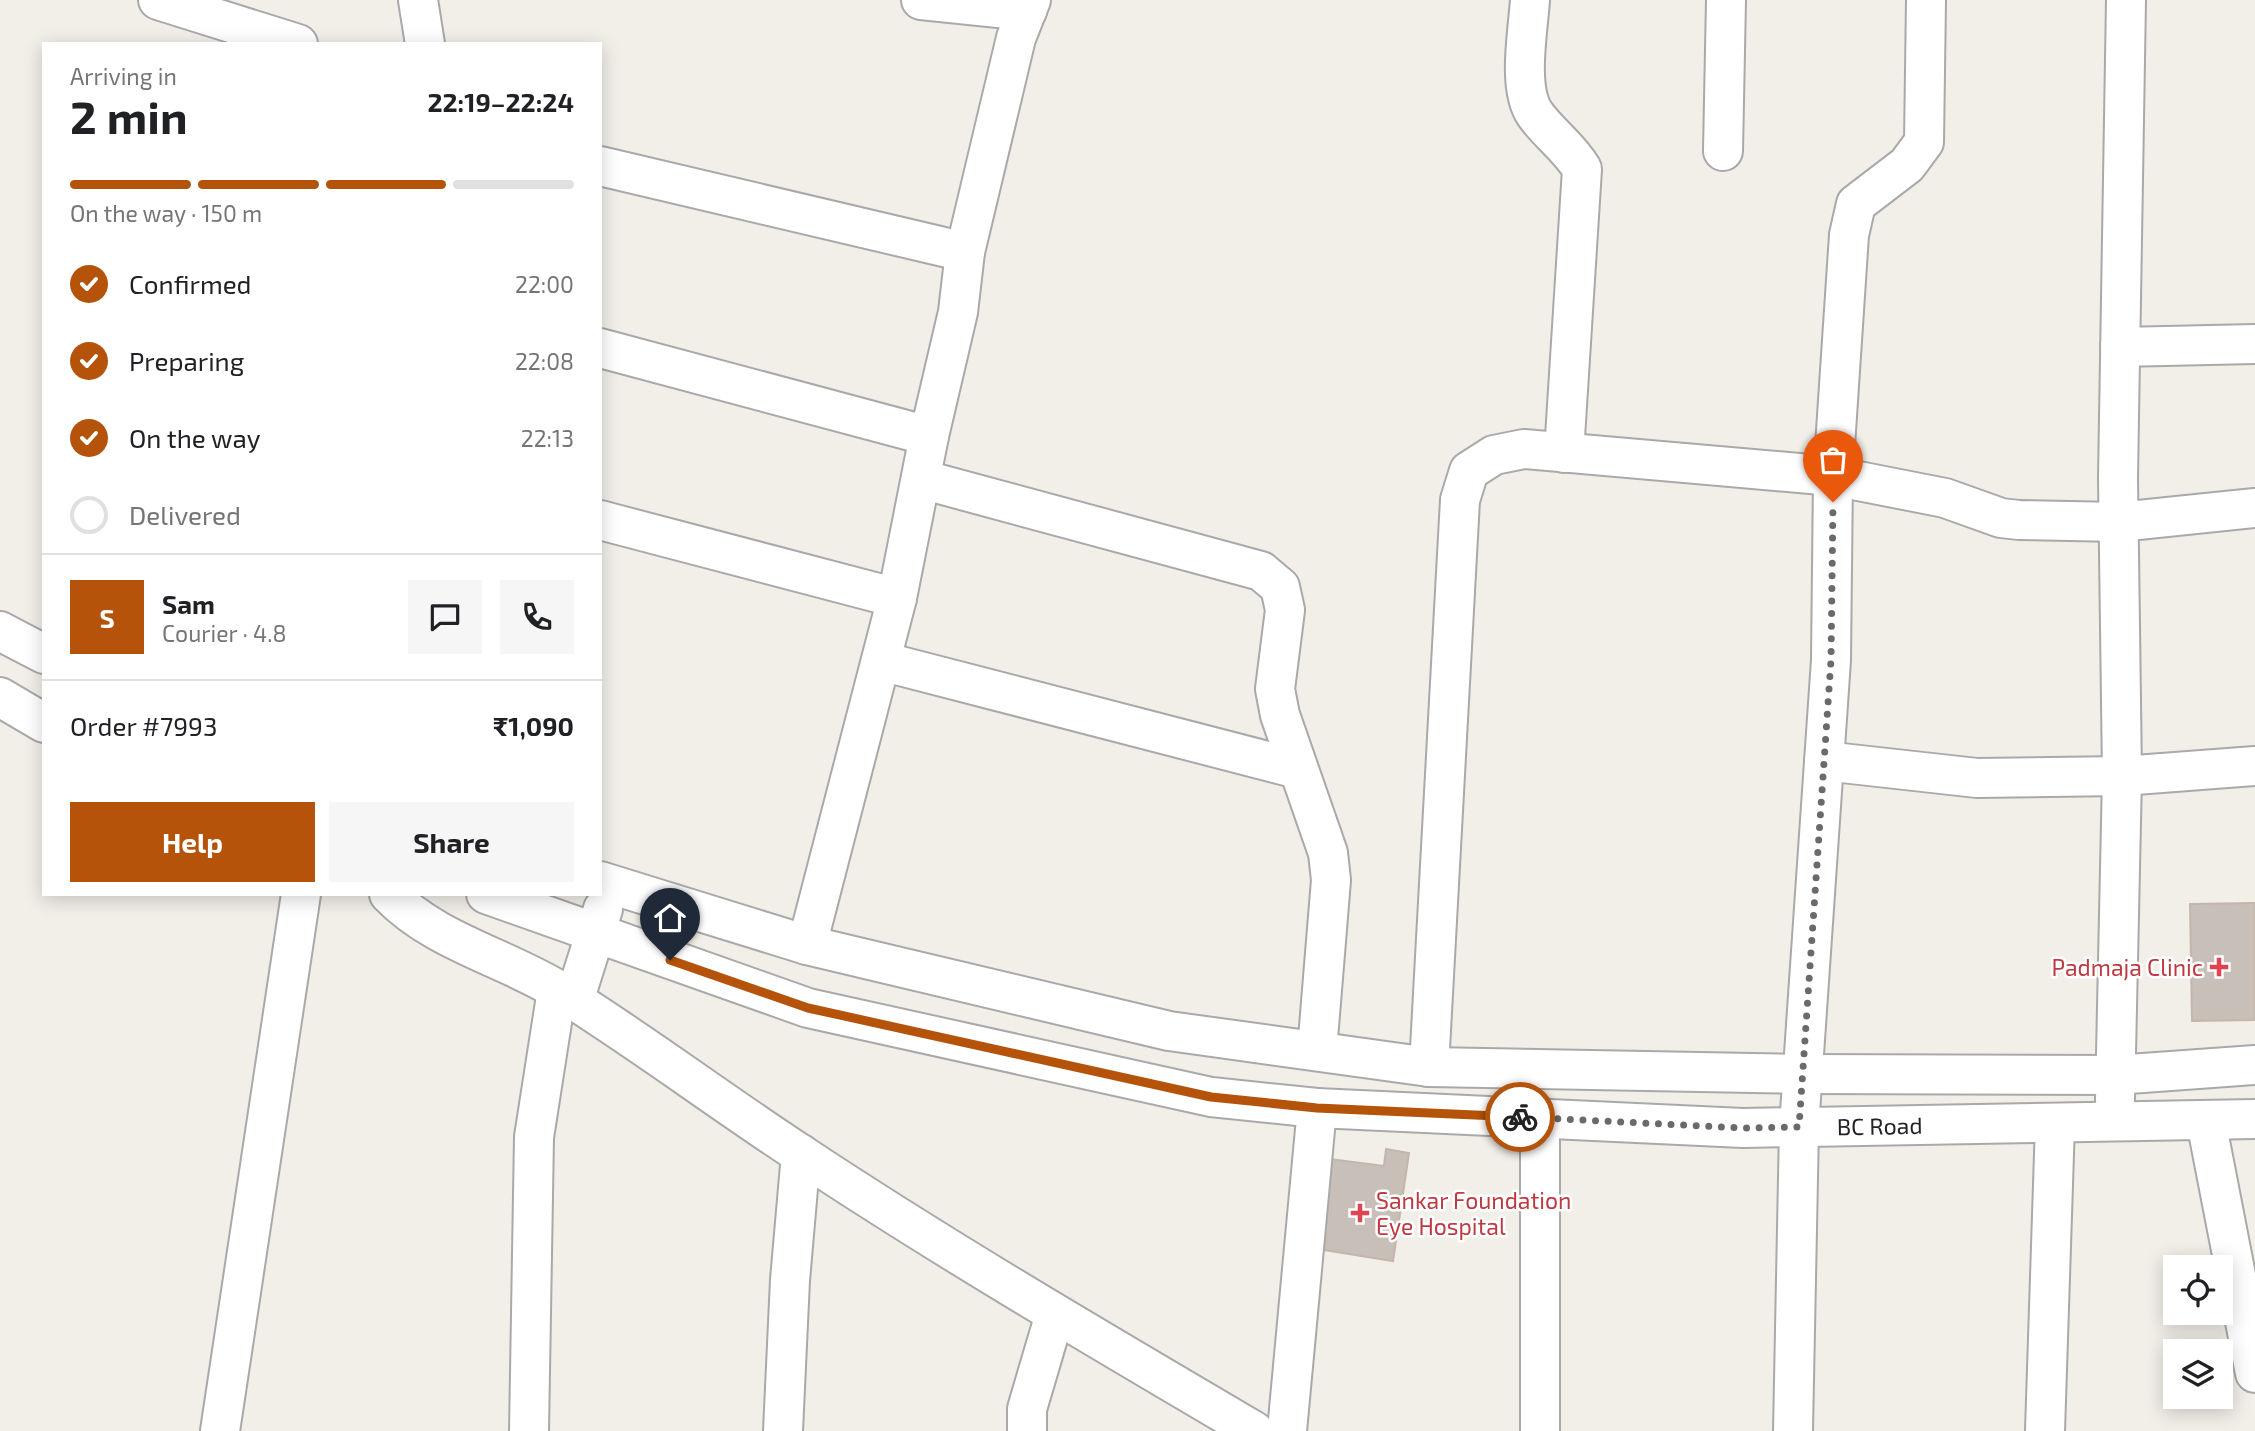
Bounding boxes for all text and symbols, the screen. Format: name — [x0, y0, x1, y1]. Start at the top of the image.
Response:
text: Arriving in — [70, 62, 177, 90]
text: 22:19–22:24 — [427, 86, 574, 117]
text: 2 min — [70, 88, 188, 143]
text: On the way · 150 m — [70, 199, 262, 227]
icon: check — [70, 265, 108, 303]
text: Confirmed — [129, 268, 252, 299]
text: 22:00 — [515, 270, 574, 298]
icon: check — [70, 342, 108, 380]
text: Preparing — [129, 345, 244, 376]
text: 22:08 — [515, 347, 574, 375]
icon: check — [70, 419, 108, 457]
text: On the way — [129, 422, 260, 453]
text: 22:13 — [521, 424, 574, 452]
pin — [1803, 430, 1863, 502]
icon: bag — [1814, 441, 1852, 479]
text: Delivered — [129, 499, 241, 530]
button: chat — [408, 580, 482, 654]
button: phone — [500, 580, 574, 654]
text: Sam — [162, 588, 215, 619]
text: S — [99, 602, 115, 633]
text: Courier · 4.8 — [162, 619, 286, 647]
text: Order #7993 — [70, 710, 217, 741]
text: ₹1,090 — [493, 710, 574, 741]
button: Help — [70, 802, 315, 882]
button: Share — [329, 802, 574, 882]
pin — [640, 888, 700, 960]
icon: home — [651, 899, 689, 937]
place label: Padmaja Clinic — [2051, 953, 2203, 981]
marker: Padmaja Clinic — [2209, 957, 2229, 977]
courier — [1485, 1082, 1555, 1152]
icon: bike — [1501, 1098, 1539, 1136]
street label: BC Road — [1837, 1111, 1923, 1140]
place label: Sankar Foundation Eye Hospital — [1376, 1186, 1571, 1240]
marker: Sankar Foundation Eye Hospital — [1350, 1203, 1370, 1223]
map controls — [2163, 1255, 2233, 1409]
button: locate — [2163, 1255, 2233, 1325]
button: layers — [2163, 1339, 2233, 1409]

